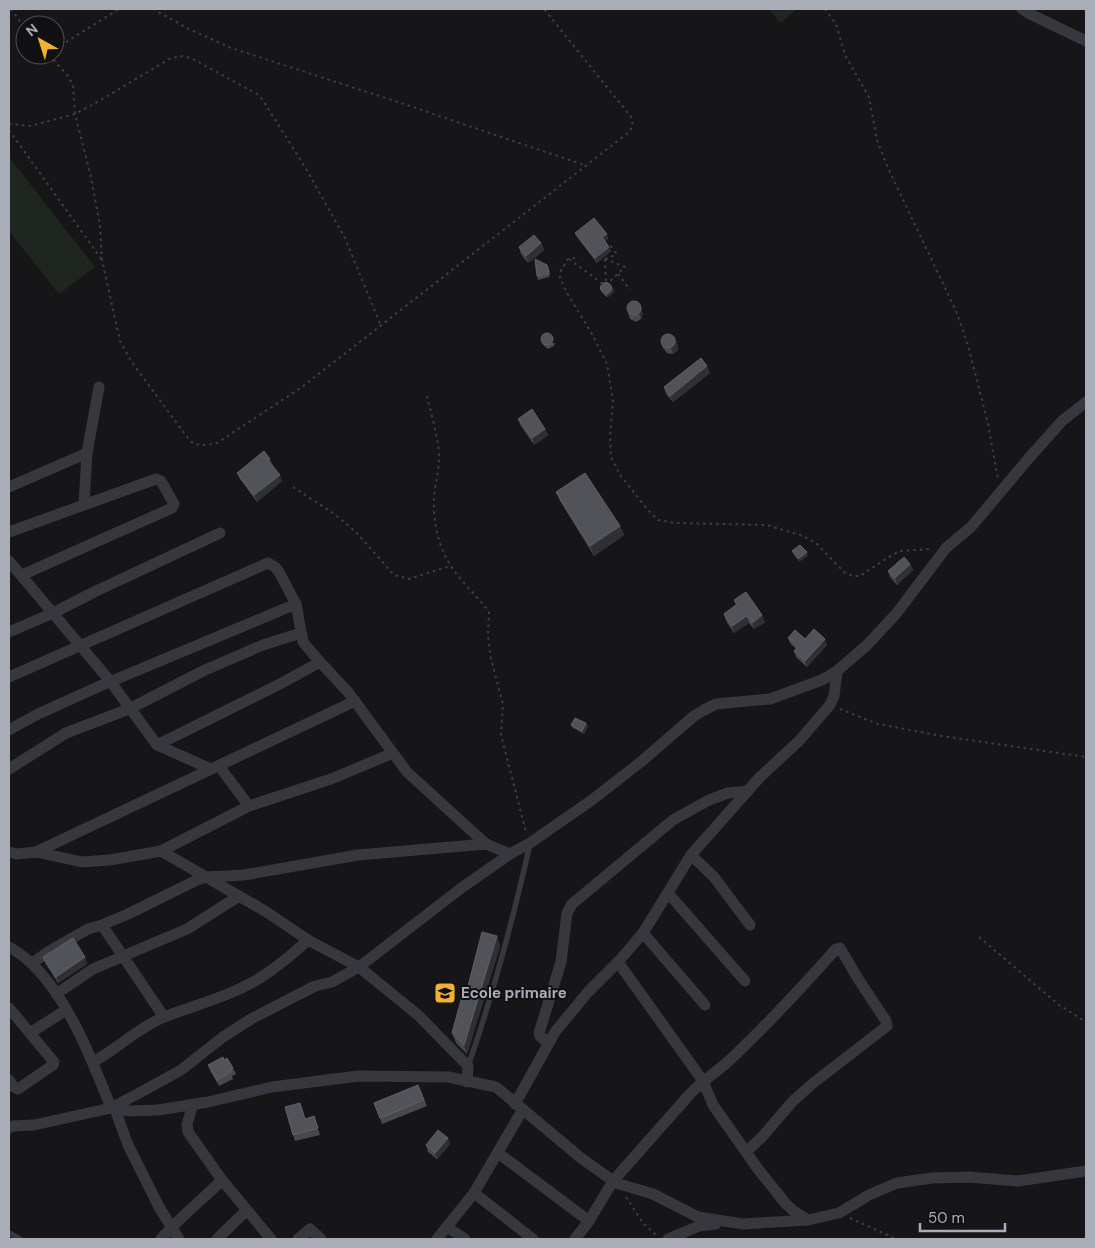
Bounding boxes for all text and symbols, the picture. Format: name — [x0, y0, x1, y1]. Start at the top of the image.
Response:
north arrow — [15, 15, 65, 65]
text: N — [22, 20, 41, 40]
school or university icon: Ecole primaire — [433, 981, 457, 1005]
place label: Ecole primaire — [461, 983, 567, 1003]
scale bar — [920, 1200, 1005, 1232]
text: 50 m — [928, 1208, 965, 1228]

